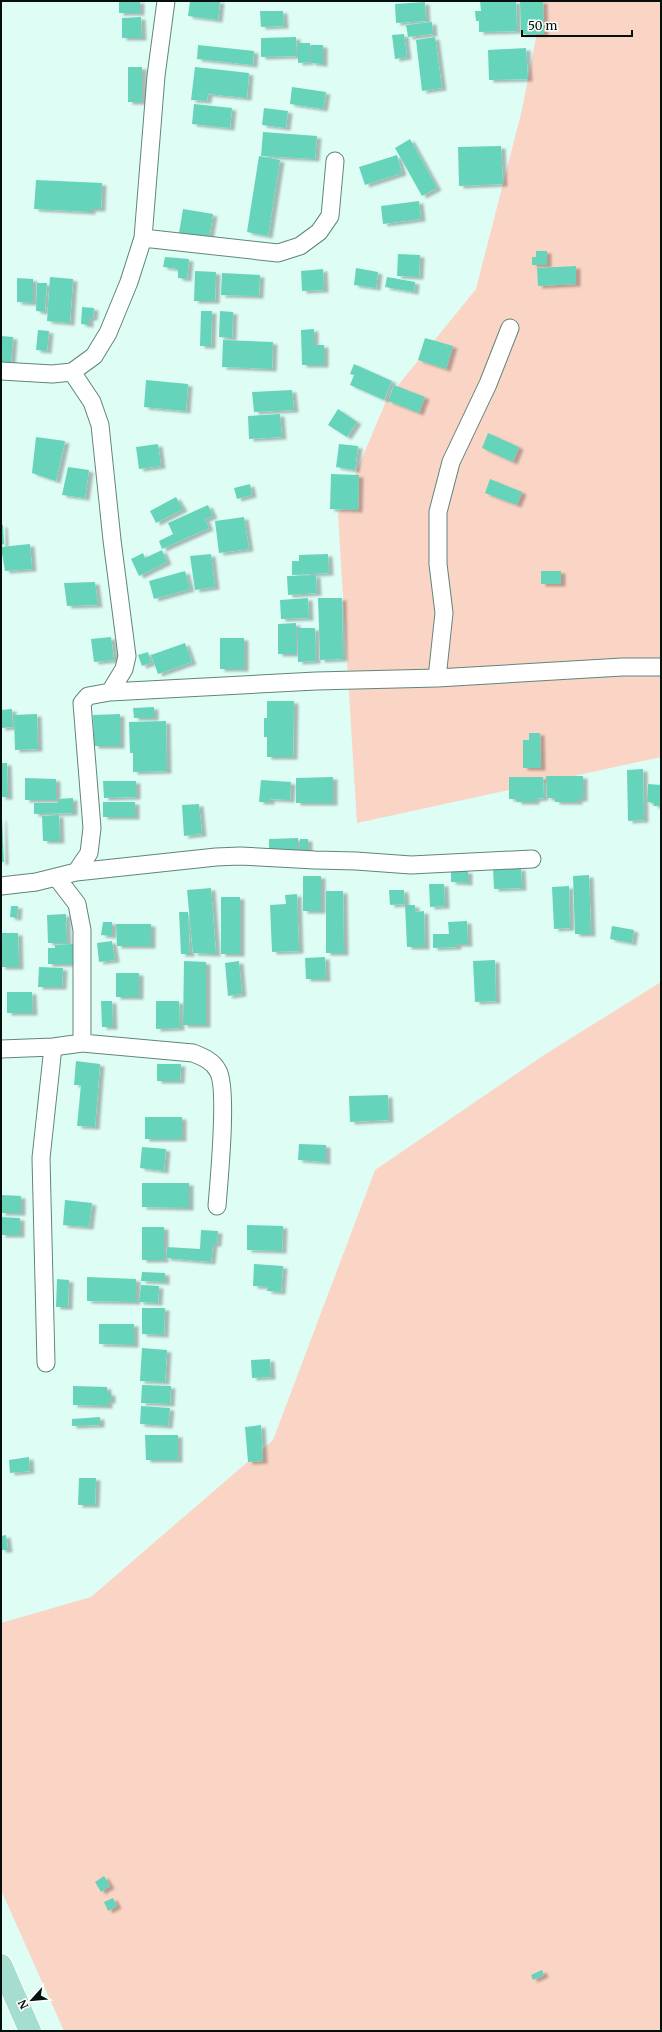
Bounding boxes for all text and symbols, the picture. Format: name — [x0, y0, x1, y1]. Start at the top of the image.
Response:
scale bar — [522, 12, 632, 38]
text: 50 m — [528, 18, 557, 33]
north arrow — [12, 1980, 52, 2020]
text: N — [15, 1997, 31, 2012]

